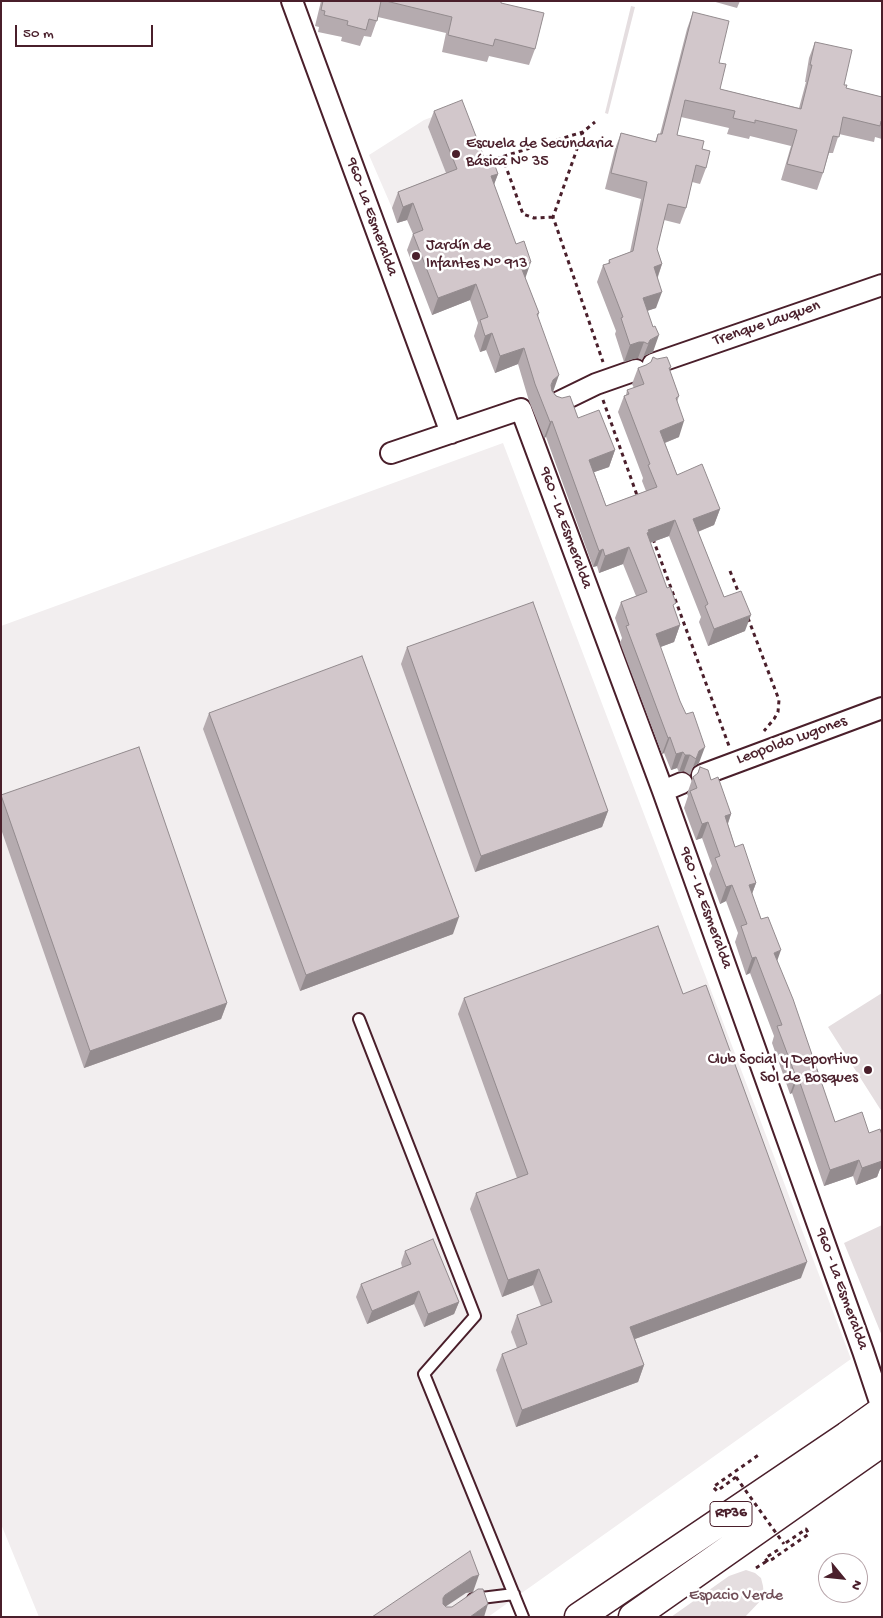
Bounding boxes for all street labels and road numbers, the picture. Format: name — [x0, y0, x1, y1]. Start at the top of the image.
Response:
street label: 960- La Esmeralda — [341, 155, 401, 279]
street label: Trenque Lauquen — [711, 297, 823, 351]
street label: 960 - La Esmeralda — [534, 465, 596, 591]
street label: Leopoldo Lugones — [734, 712, 850, 770]
street label: 960 - La Esmeralda — [674, 845, 736, 971]
street label: 960 - La Esmeralda — [810, 1226, 872, 1352]
road number: RP36 — [710, 1502, 752, 1526]

